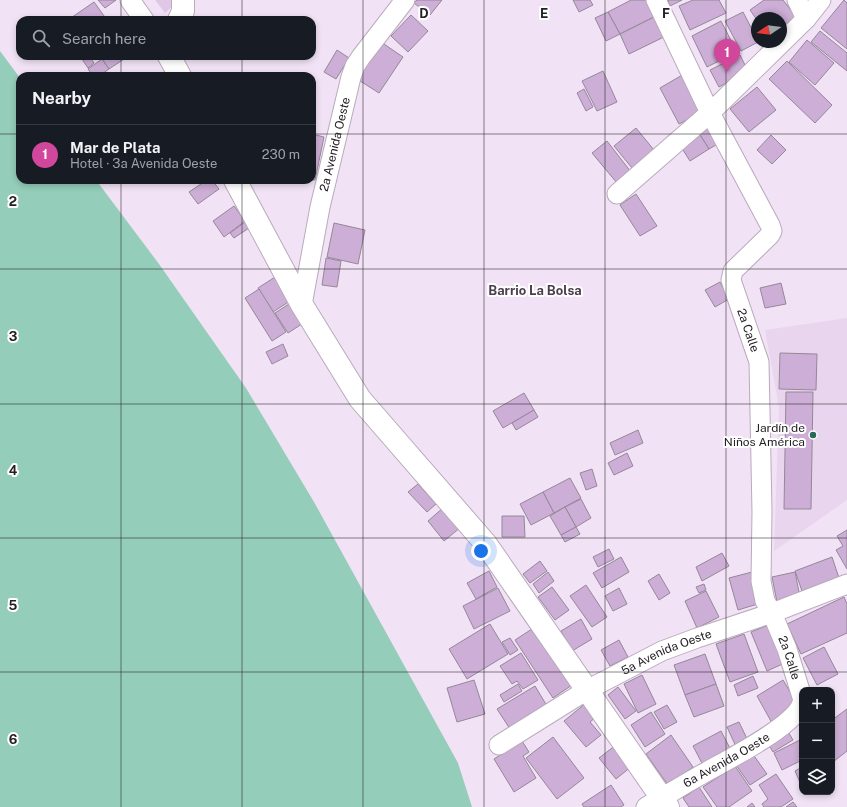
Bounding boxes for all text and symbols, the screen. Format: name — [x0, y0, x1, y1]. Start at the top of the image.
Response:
text: D — [419, 6, 429, 21]
text: E — [540, 6, 548, 21]
text: F — [662, 6, 670, 21]
north arrow — [751, 12, 787, 48]
search box — [16, 16, 316, 60]
icon: search — [30, 27, 52, 49]
text: Search here — [62, 30, 146, 47]
pin: 1 — [714, 39, 740, 72]
text: Nearby — [32, 88, 91, 108]
street label: 2a Avenida Oeste — [317, 96, 353, 193]
text: Mar de Plata — [70, 139, 160, 156]
text: 1 — [42, 147, 48, 162]
text: 230 m — [262, 147, 300, 162]
text: Hotel · 3a Avenida Oeste — [70, 156, 217, 171]
text: 2 — [9, 194, 17, 209]
district label: Barrio La Bolsa — [488, 283, 582, 298]
street label: 2a Calle — [734, 307, 762, 354]
text: 3 — [9, 329, 18, 344]
place label: Jardín de Niños América — [724, 421, 805, 449]
marker: Jardín de Niños América — [808, 430, 818, 440]
text: 4 — [9, 463, 18, 478]
your location — [471, 541, 491, 561]
text: 5 — [9, 598, 18, 613]
street label: 5a Avenida Oeste — [619, 627, 714, 678]
street label: 2a Calle — [775, 634, 803, 681]
map controls — [799, 687, 835, 795]
button: + — [799, 687, 835, 723]
button: − — [799, 723, 835, 759]
street label: 6a Avenida Oeste — [681, 730, 772, 790]
text: 6 — [9, 732, 18, 747]
button: layers — [799, 759, 835, 795]

